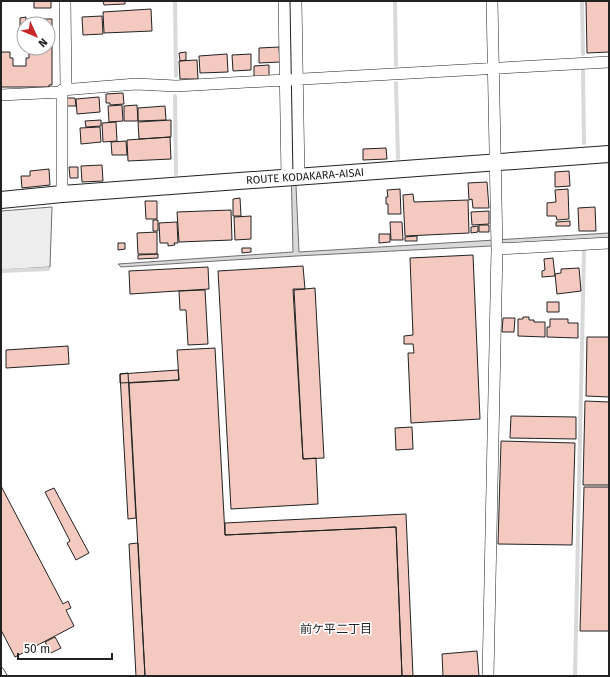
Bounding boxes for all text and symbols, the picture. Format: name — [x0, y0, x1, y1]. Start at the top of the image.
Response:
north arrow — [16, 16, 56, 56]
text: N — [36, 35, 50, 50]
street label: ROUTE KODAKARA-AISAI — [246, 166, 364, 187]
district label: 前ケ平二丁目 — [300, 622, 372, 636]
scale bar — [18, 635, 112, 661]
text: 50 m — [24, 642, 50, 656]

